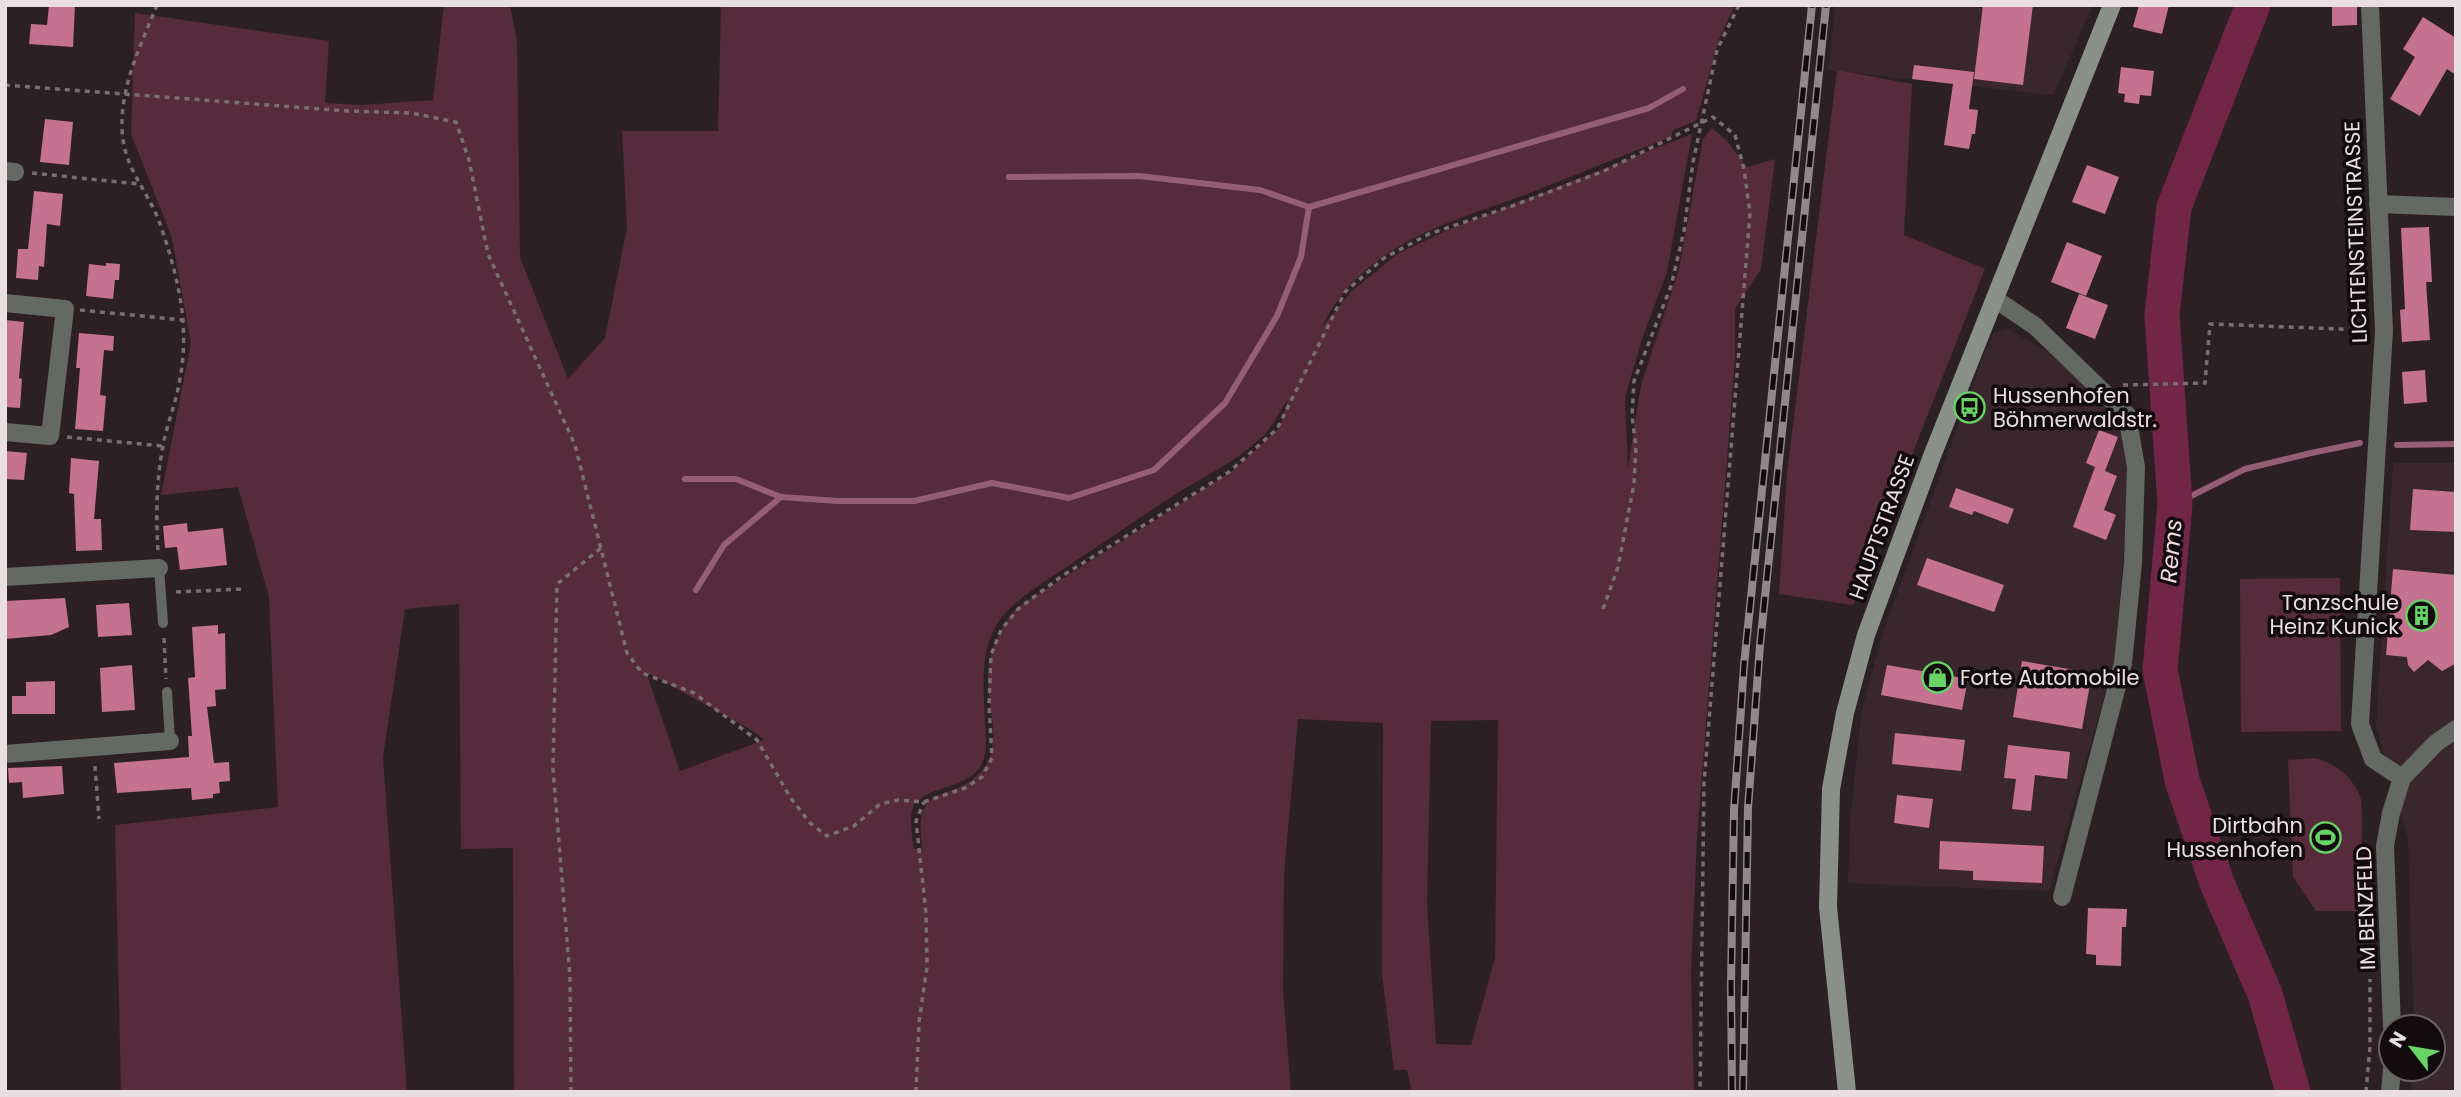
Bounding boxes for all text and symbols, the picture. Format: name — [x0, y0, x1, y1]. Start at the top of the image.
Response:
street label: LICHTENSTEINSTRASSE — [2337, 120, 2374, 344]
place label: Hussenhofen Böhmerwaldstr. — [1993, 381, 2157, 434]
bus stop icon: Hussenhofen Böhmerwaldstr. — [1953, 391, 1987, 425]
street label: HAUPTSTRASSE — [1842, 450, 1921, 603]
water label: Rems — [2152, 518, 2190, 584]
place label: Tanzschule Heinz Kunick — [2269, 588, 2399, 641]
building icon: Tanzschule Heinz Kunick — [2405, 598, 2439, 632]
shop icon: Forte Automobile — [1920, 661, 1954, 695]
place label: Forte Automobile — [1960, 663, 2139, 692]
place label: Dirtbahn Hussenhofen — [2166, 811, 2303, 864]
sports icon: Dirtbahn Hussenhofen — [2309, 821, 2343, 855]
street label: IM BENZFELD — [2349, 846, 2382, 970]
north arrow — [2377, 1013, 2447, 1083]
text: N — [2383, 1026, 2413, 1053]

